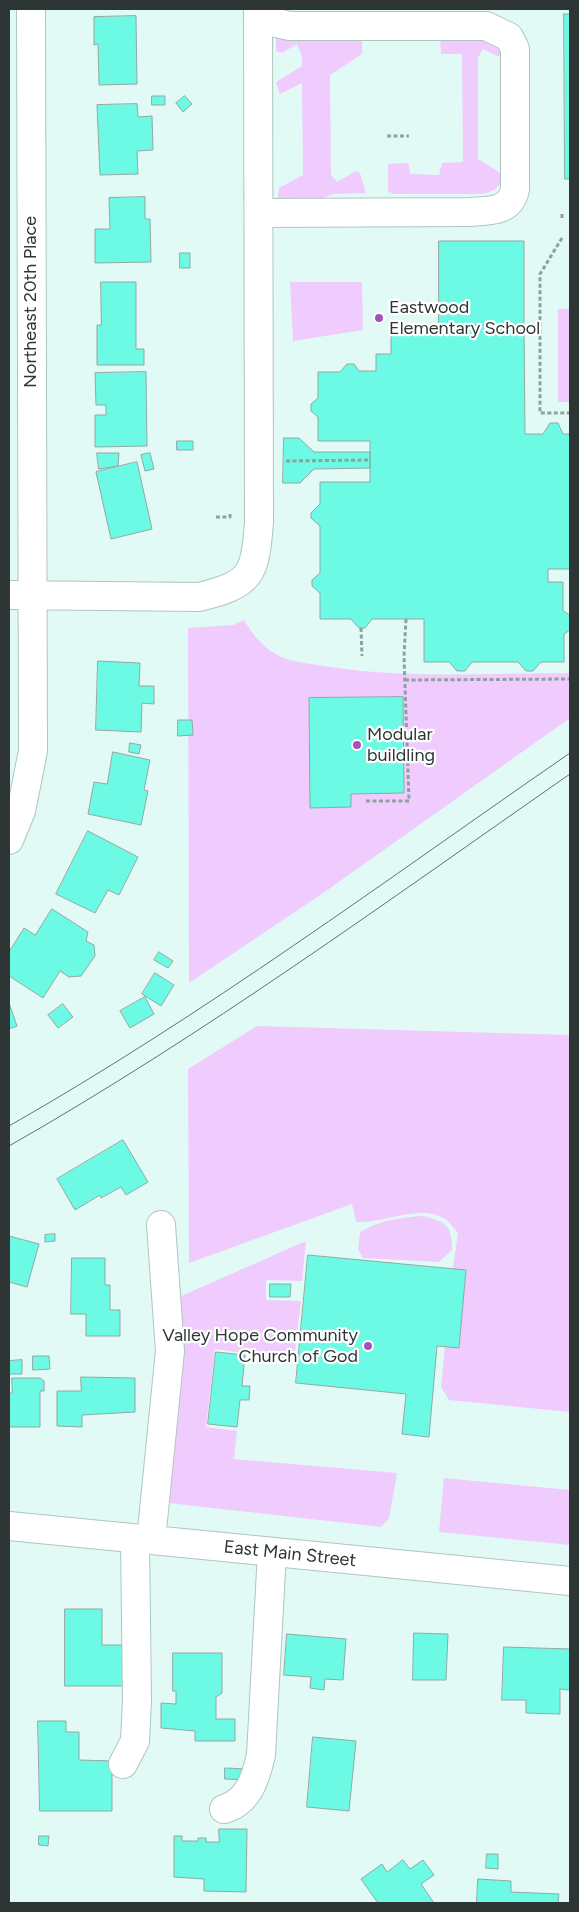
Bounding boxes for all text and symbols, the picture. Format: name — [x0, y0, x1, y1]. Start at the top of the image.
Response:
street label: Northeast 20th Place — [20, 216, 42, 388]
place label: Eastwood Elementary School — [389, 297, 540, 340]
marker: Eastwood Elementary School — [373, 312, 385, 324]
place label: Modular buildling — [367, 724, 435, 766]
marker: Modular buildling — [351, 739, 363, 751]
place label: Valley Hope Community Church of God — [162, 1325, 358, 1368]
marker: Valley Hope Community Church of God — [362, 1340, 374, 1352]
street label: East Main Street — [223, 1536, 357, 1572]

